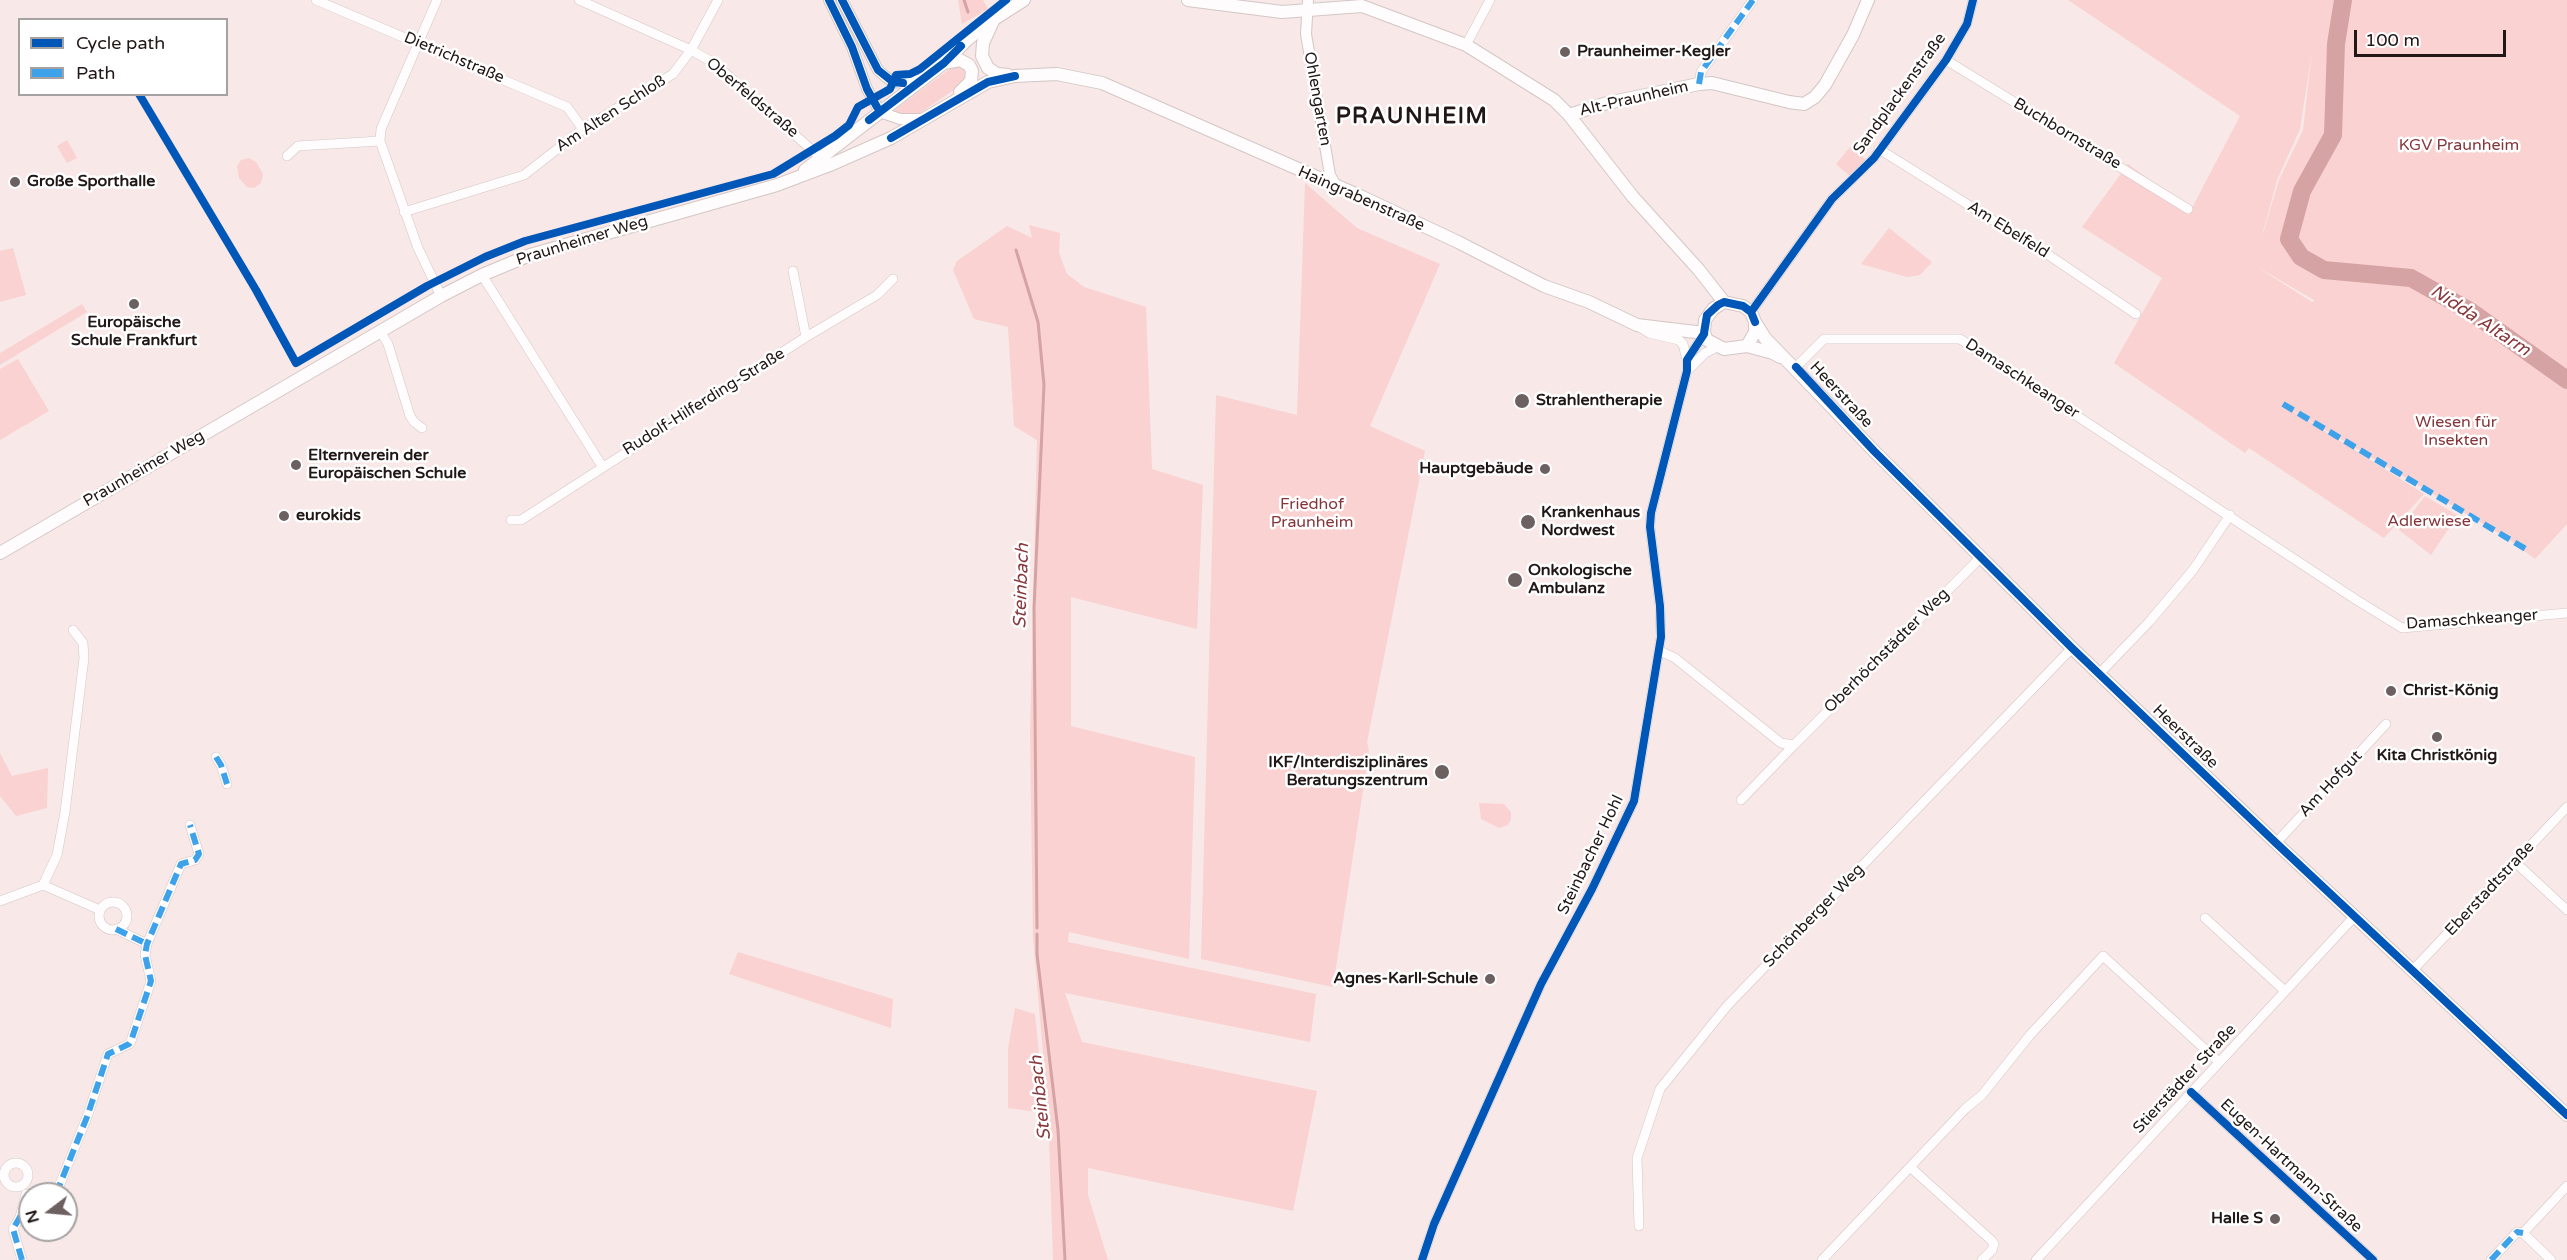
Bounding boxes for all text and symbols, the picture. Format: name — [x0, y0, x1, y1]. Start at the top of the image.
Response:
legend — [18, 18, 228, 96]
scale bar — [2357, 18, 2508, 56]
street label: Dietrichstraße — [401, 28, 507, 88]
text: 100 m — [2365, 29, 2420, 51]
street label: Sandplackenstraße — [1850, 30, 1950, 158]
text: Cycle path — [76, 32, 165, 54]
place label: Praunheimer-Kegler — [1577, 42, 1730, 62]
marker: Praunheimer-Kegler — [1558, 45, 1572, 59]
street label: Ohlengarten — [1299, 50, 1335, 148]
street label: Oberfeldstraße — [702, 54, 802, 142]
text: Path — [76, 62, 115, 84]
street label: Am Alten Schloß — [552, 71, 670, 157]
street label: Alt-Praunheim — [1578, 77, 1690, 121]
street label: Buchbornstraße — [2010, 94, 2124, 174]
district label: PRAUNHEIM — [1336, 104, 1488, 130]
park label: KGV Praunheim — [2399, 136, 2519, 156]
street label: Haingrabenstraße — [1295, 162, 1427, 236]
place label: Große Sporthalle — [27, 172, 155, 192]
marker: Große Sporthalle — [8, 175, 22, 189]
street label: Am Ebelfeld — [1964, 197, 2052, 263]
street label: Praunheimer Weg — [514, 212, 650, 270]
water label: Nidda Altarm — [2426, 281, 2534, 361]
marker: Europäische Schule Frankfurt — [127, 297, 141, 311]
place label: Europäische Schule Frankfurt — [71, 313, 197, 351]
street label: Damaschkeanger — [1961, 335, 2083, 423]
street label: Rudolf-Hilferding-Straße — [620, 344, 788, 460]
street label: Heerstraße — [1805, 358, 1877, 432]
place label: Strahlentherapie — [1536, 391, 1662, 411]
marker: Strahlentherapie — [1513, 392, 1531, 410]
park label: Wiesen für Insekten — [2415, 413, 2497, 451]
street label: Praunheimer Weg — [80, 427, 208, 511]
place label: Elternverein der Europäischen Schule — [308, 446, 466, 484]
marker: Elternverein der Europäischen Schule — [289, 458, 303, 472]
place label: Hauptgebäude — [1419, 459, 1533, 479]
marker: Hauptgebäude — [1538, 462, 1552, 476]
park label: Friedhof Praunheim — [1271, 495, 1353, 533]
place label: Krankenhaus Nordwest — [1541, 503, 1640, 541]
place label: eurokids — [296, 506, 361, 526]
marker: eurokids — [277, 509, 291, 523]
park label: Adlerwiese — [2387, 512, 2471, 532]
marker: Krankenhaus Nordwest — [1519, 513, 1537, 531]
water label: Steinbach — [1010, 543, 1034, 629]
place label: Onkologische Ambulanz — [1528, 561, 1632, 599]
marker: Onkologische Ambulanz — [1506, 571, 1524, 589]
street label: Oberhöchstädter Weg — [1821, 585, 1953, 717]
street label: Damaschkeanger — [2405, 606, 2539, 634]
place label: Christ-König — [2403, 681, 2499, 701]
marker: Christ-König — [2384, 684, 2398, 698]
street label: Heerstraße — [2148, 701, 2222, 773]
marker: Kita Christkönig — [2430, 730, 2444, 744]
place label: Kita Christkönig — [2377, 746, 2497, 766]
street label: Am Hofgut — [2295, 747, 2367, 821]
place label: IKF/Interdisziplinäres Beratungszentrum — [1268, 753, 1428, 791]
marker: IKF/Interdisziplinäres Beratungszentrum — [1433, 763, 1451, 781]
street label: Steinbacher Hohl — [1554, 792, 1628, 918]
street label: Eberstadtstraße — [2441, 838, 2539, 940]
street label: Schönberger Weg — [1760, 860, 1868, 972]
place label: Agnes-Karll-Schule — [1333, 969, 1478, 989]
marker: Agnes-Karll-Schule — [1483, 972, 1497, 986]
street label: Stierstädter Straße — [2129, 1020, 2241, 1138]
water label: Steinbach — [1026, 1055, 1056, 1141]
street label: Eugen-Hartmann-Straße — [2216, 1095, 2366, 1237]
north arrow — [18, 1182, 78, 1242]
text: N — [21, 1207, 44, 1225]
place label: Halle S — [2211, 1209, 2263, 1229]
marker: Halle S — [2268, 1212, 2282, 1226]

